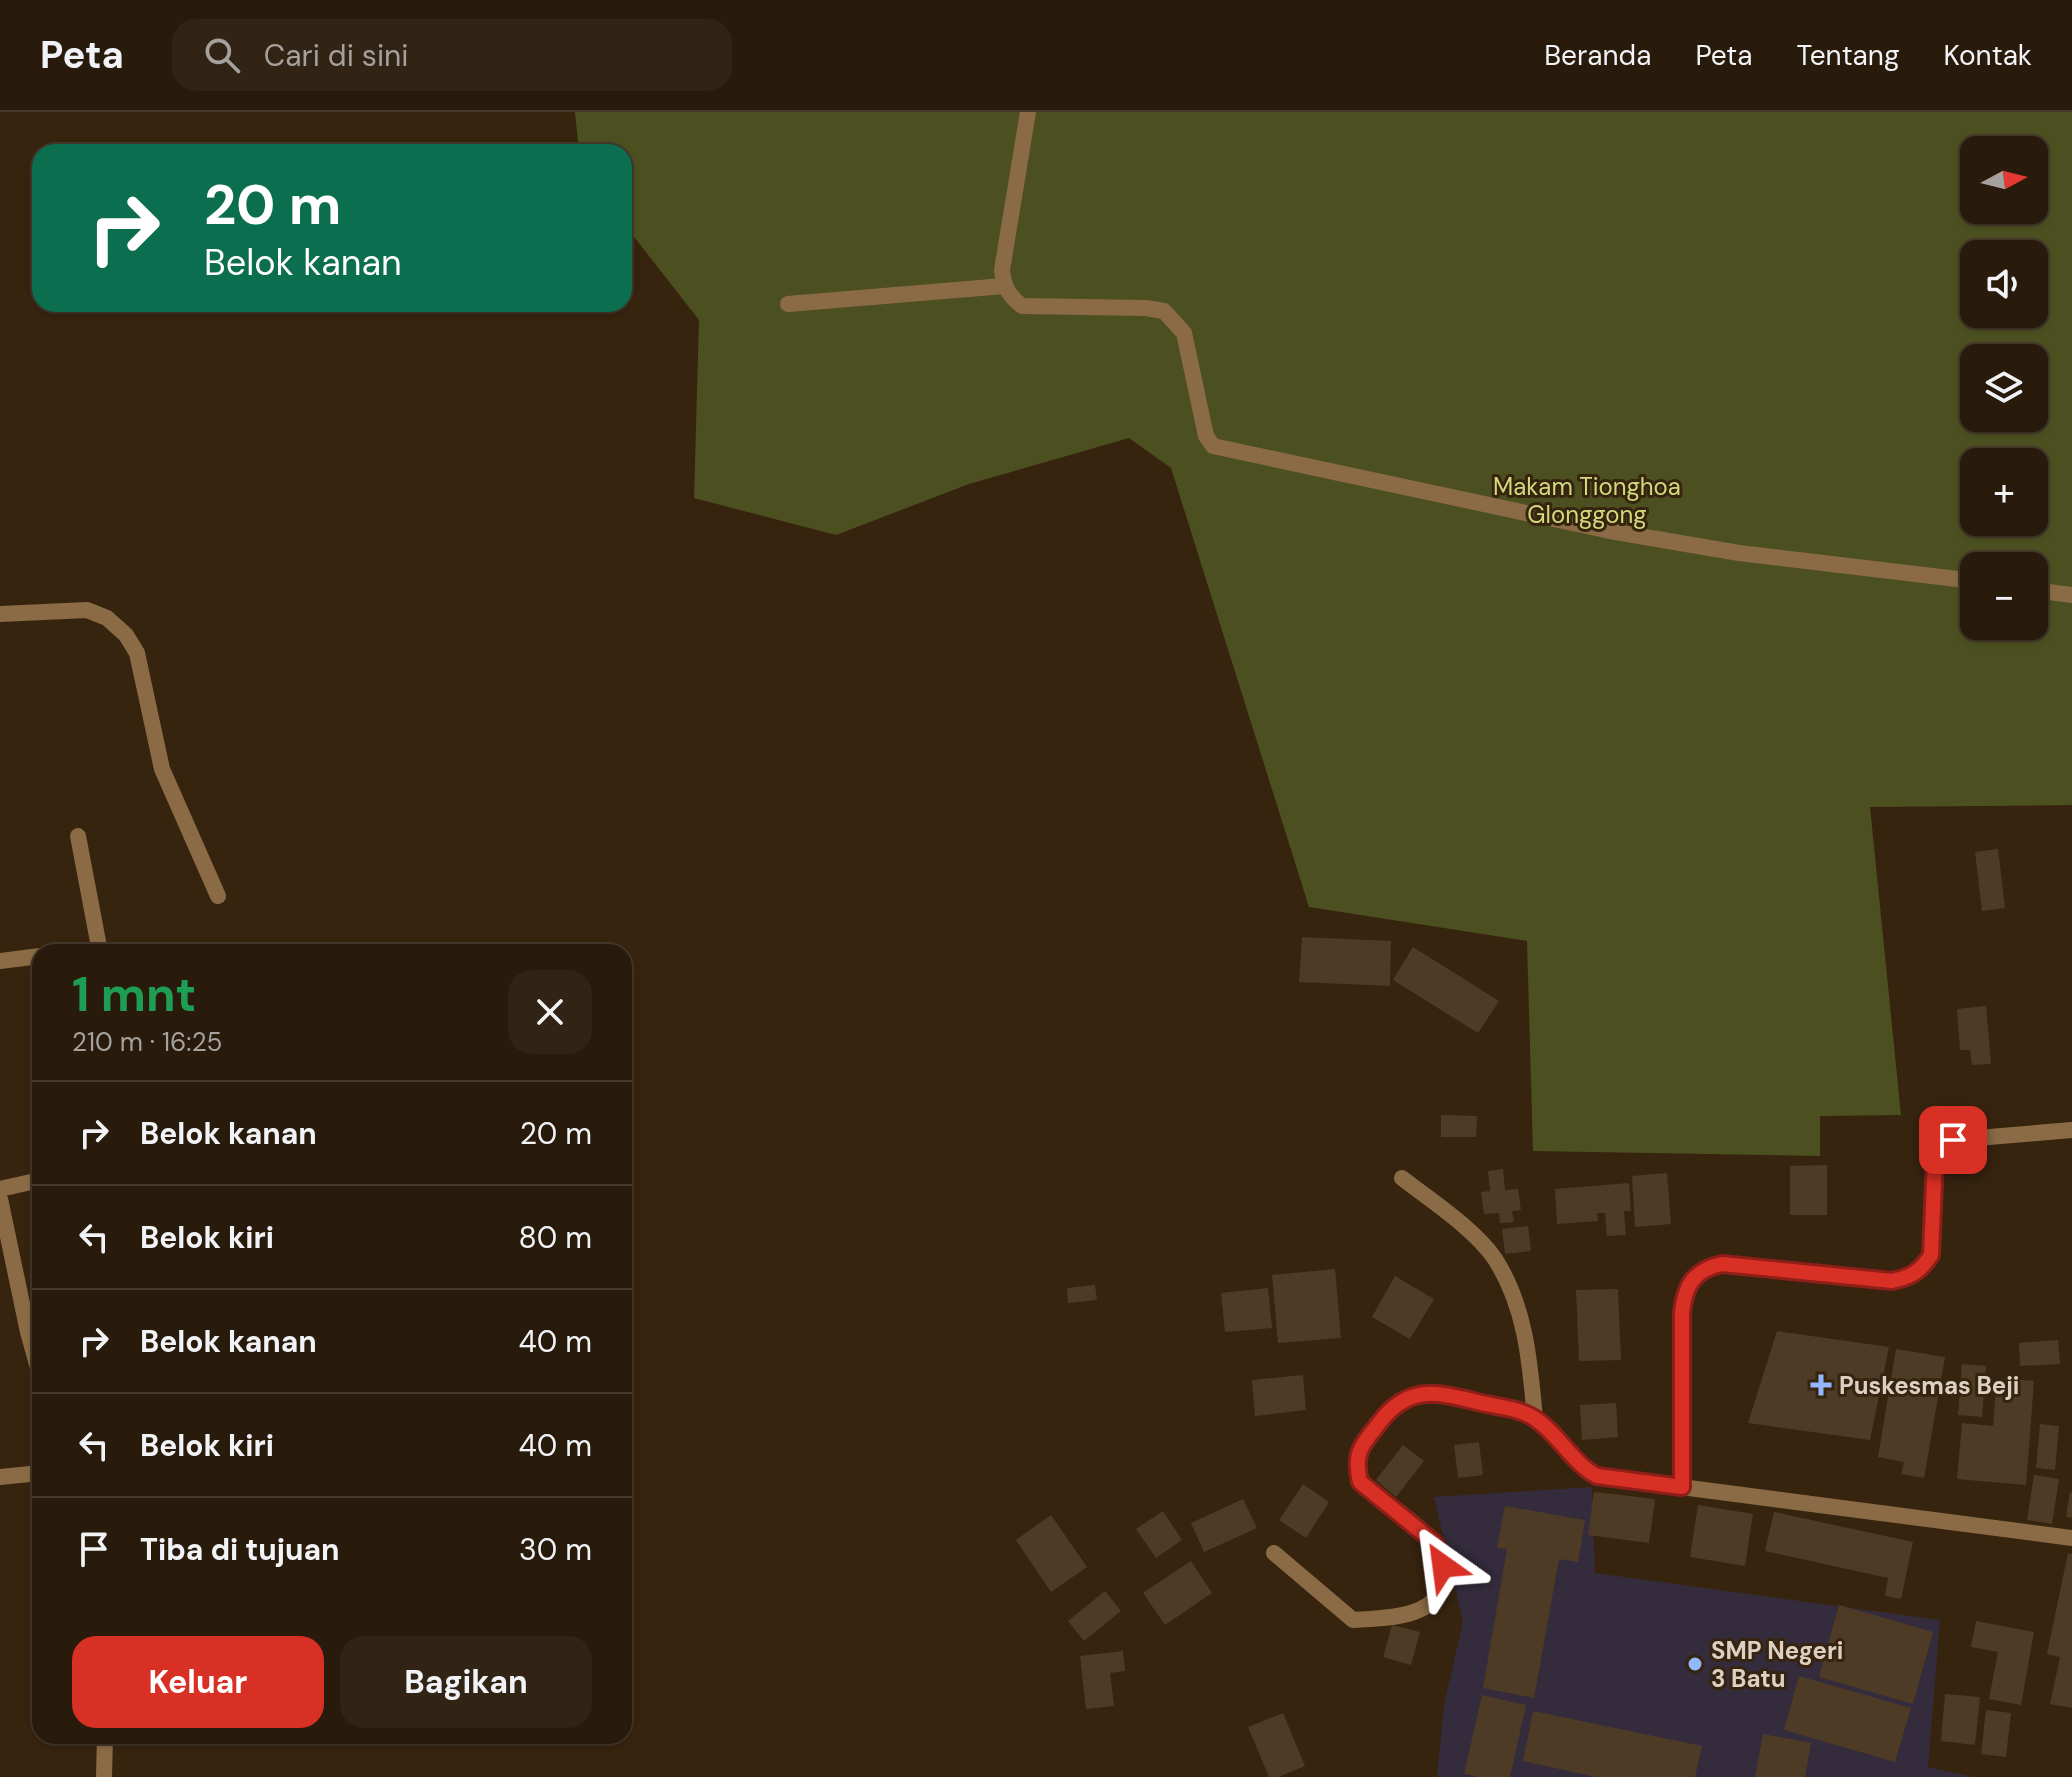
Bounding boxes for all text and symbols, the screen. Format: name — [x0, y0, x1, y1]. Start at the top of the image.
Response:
search box — [172, 19, 732, 91]
text: Peta — [40, 30, 124, 80]
icon: search — [200, 33, 244, 77]
text: Cari di sini — [264, 36, 409, 75]
text: Beranda — [1544, 37, 1651, 74]
text: Peta — [1695, 37, 1752, 74]
text: Tentang — [1796, 37, 1900, 74]
text: Kontak — [1944, 37, 2032, 74]
north arrow — [1960, 136, 2048, 224]
map controls — [1960, 136, 2048, 640]
text: 20 m — [204, 168, 341, 241]
icon: right — [72, 176, 176, 280]
text: Belok kanan — [204, 239, 402, 286]
button: sound — [1960, 240, 2048, 328]
button: layers — [1960, 344, 2048, 432]
button: + — [1960, 448, 2048, 536]
park label: Makam Tionghoa Glonggong — [1493, 471, 1681, 530]
button: − — [1960, 552, 2048, 640]
text: 1 mnt — [72, 963, 196, 1026]
button: close — [508, 970, 592, 1054]
text: 210 m · 16:25 — [72, 1025, 222, 1059]
pin — [1919, 1106, 1987, 1174]
icon: right — [72, 1111, 116, 1155]
text: Belok kanan — [140, 1114, 317, 1153]
text: 20 m — [520, 1114, 592, 1153]
icon: arrive — [1931, 1118, 1975, 1162]
icon: left — [72, 1215, 116, 1259]
text: Belok kiri — [140, 1218, 274, 1257]
text: 80 m — [519, 1218, 592, 1257]
icon: right — [72, 1319, 116, 1363]
text: Belok kanan — [140, 1322, 317, 1361]
text: 40 m — [519, 1322, 592, 1361]
place label: Puskesmas Beji — [1839, 1370, 2019, 1401]
marker: Puskesmas Beji — [1810, 1374, 1832, 1396]
icon: left — [72, 1423, 116, 1467]
text: Belok kiri — [140, 1426, 274, 1465]
text: 40 m — [519, 1426, 592, 1465]
position arrow — [1401, 1524, 1485, 1608]
icon: arrive — [72, 1527, 116, 1571]
text: Tiba di tujuan — [140, 1530, 340, 1569]
text: 30 m — [519, 1530, 592, 1569]
place label: SMP Negeri 3 Batu — [1711, 1635, 1843, 1694]
button: Keluar — [72, 1636, 324, 1728]
button: Bagikan — [340, 1636, 592, 1728]
marker: SMP Negeri 3 Batu — [1686, 1655, 1704, 1673]

